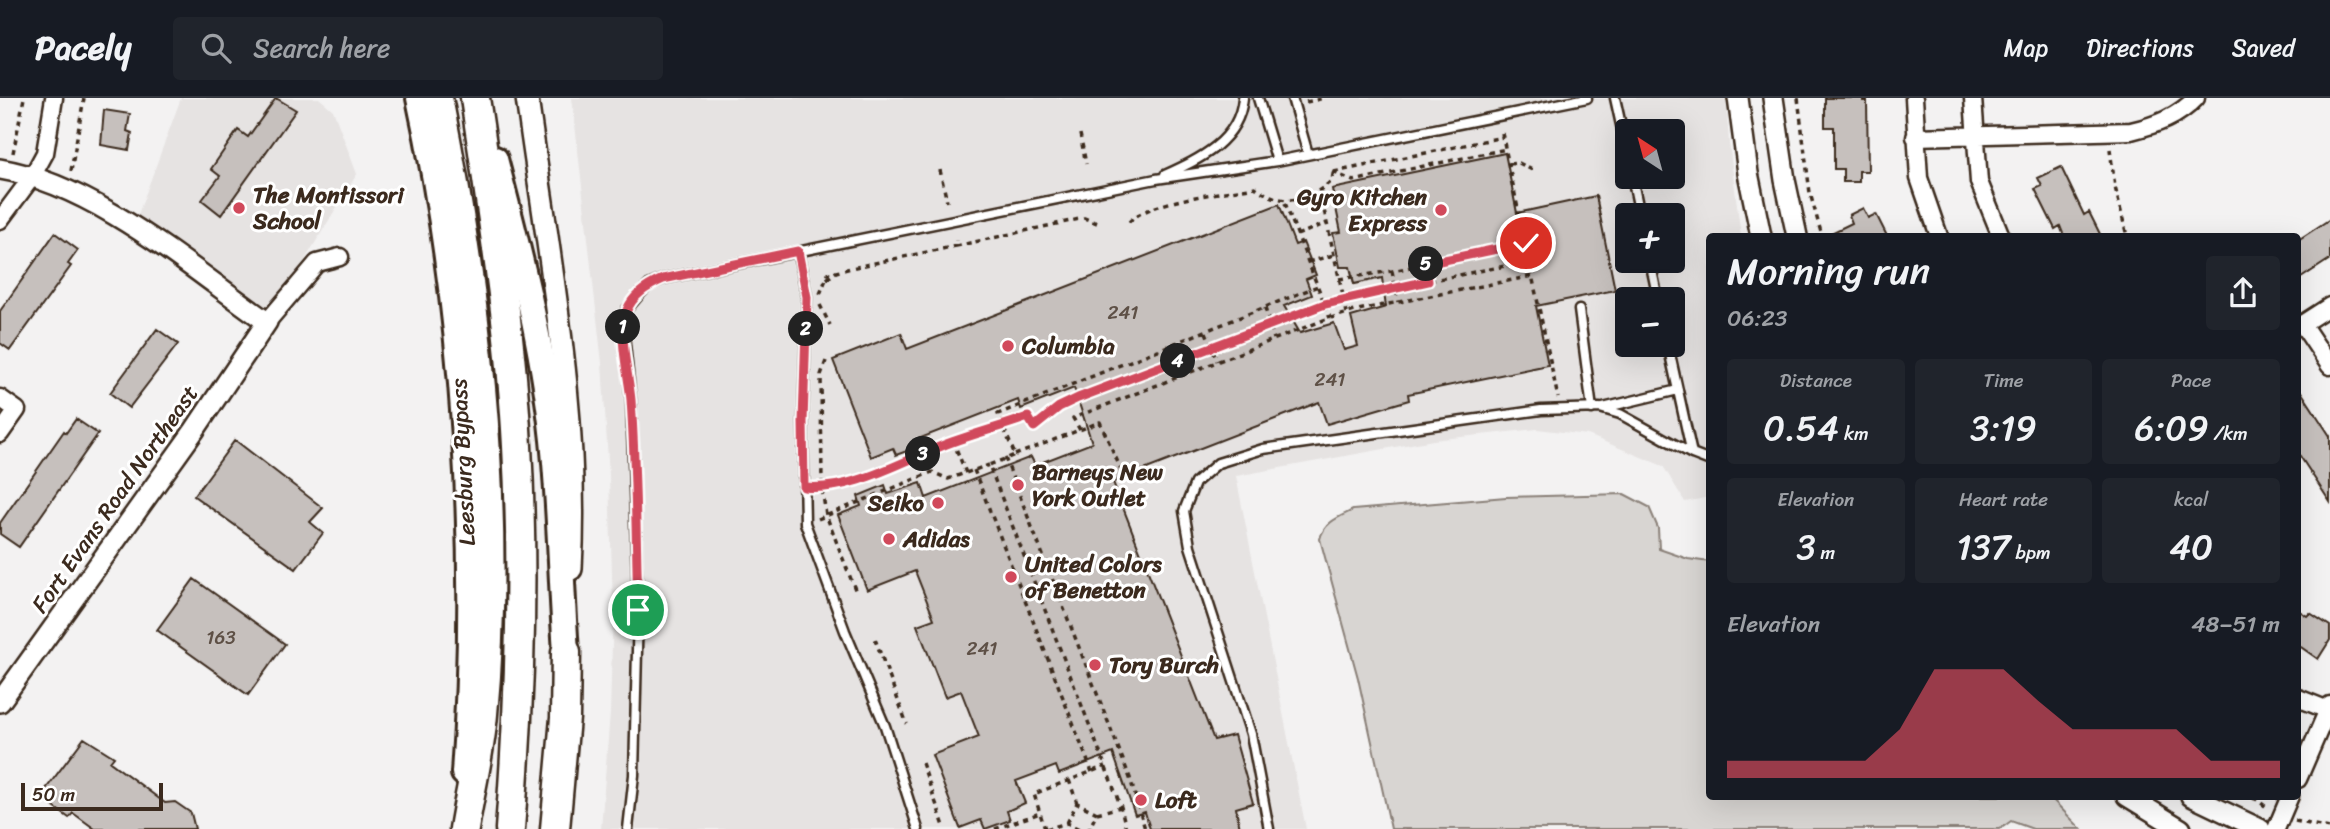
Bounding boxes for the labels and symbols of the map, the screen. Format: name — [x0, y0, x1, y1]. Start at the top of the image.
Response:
north arrow — [1615, 119, 1685, 189]
place label: The Montissori School — [252, 175, 405, 242]
place label: Gyro Kitchen Express — [1296, 177, 1427, 244]
marker: The Montissori School — [231, 200, 247, 216]
marker: Gyro Kitchen Express — [1433, 202, 1449, 218]
pin — [1496, 213, 1556, 273]
pin: 5 — [1408, 246, 1444, 282]
house number: 241 — [1108, 296, 1139, 329]
pin: 1 — [606, 310, 640, 344]
pin: 2 — [788, 312, 824, 346]
place label: Columbia — [1021, 326, 1115, 367]
marker: Columbia — [1000, 338, 1016, 354]
pin: 4 — [1160, 344, 1196, 378]
house number: 241 — [1315, 363, 1346, 396]
street label: Fort Evans Road Northeast — [20, 376, 210, 622]
street label: Leesburg Bypass — [438, 377, 488, 547]
pin: 3 — [906, 436, 940, 472]
place label: Barneys New York Outlet — [1032, 452, 1163, 519]
marker: Barneys New York Outlet — [1010, 477, 1026, 493]
place label: Seiko — [867, 483, 925, 524]
marker: Seiko — [930, 495, 946, 511]
place label: Adidas — [902, 519, 970, 560]
marker: Adidas — [881, 531, 897, 547]
place label: United Colors of Benetton — [1025, 544, 1162, 611]
marker: United Colors of Benetton — [1003, 569, 1019, 585]
pin — [608, 580, 668, 640]
house number: 163 — [206, 621, 236, 654]
house number: 241 — [967, 632, 998, 665]
place label: Tory Burch — [1109, 645, 1219, 686]
marker: Tory Burch — [1087, 657, 1103, 673]
scale bar — [21, 780, 163, 812]
place label: Loft — [1155, 780, 1197, 821]
marker: Loft — [1133, 792, 1149, 808]

